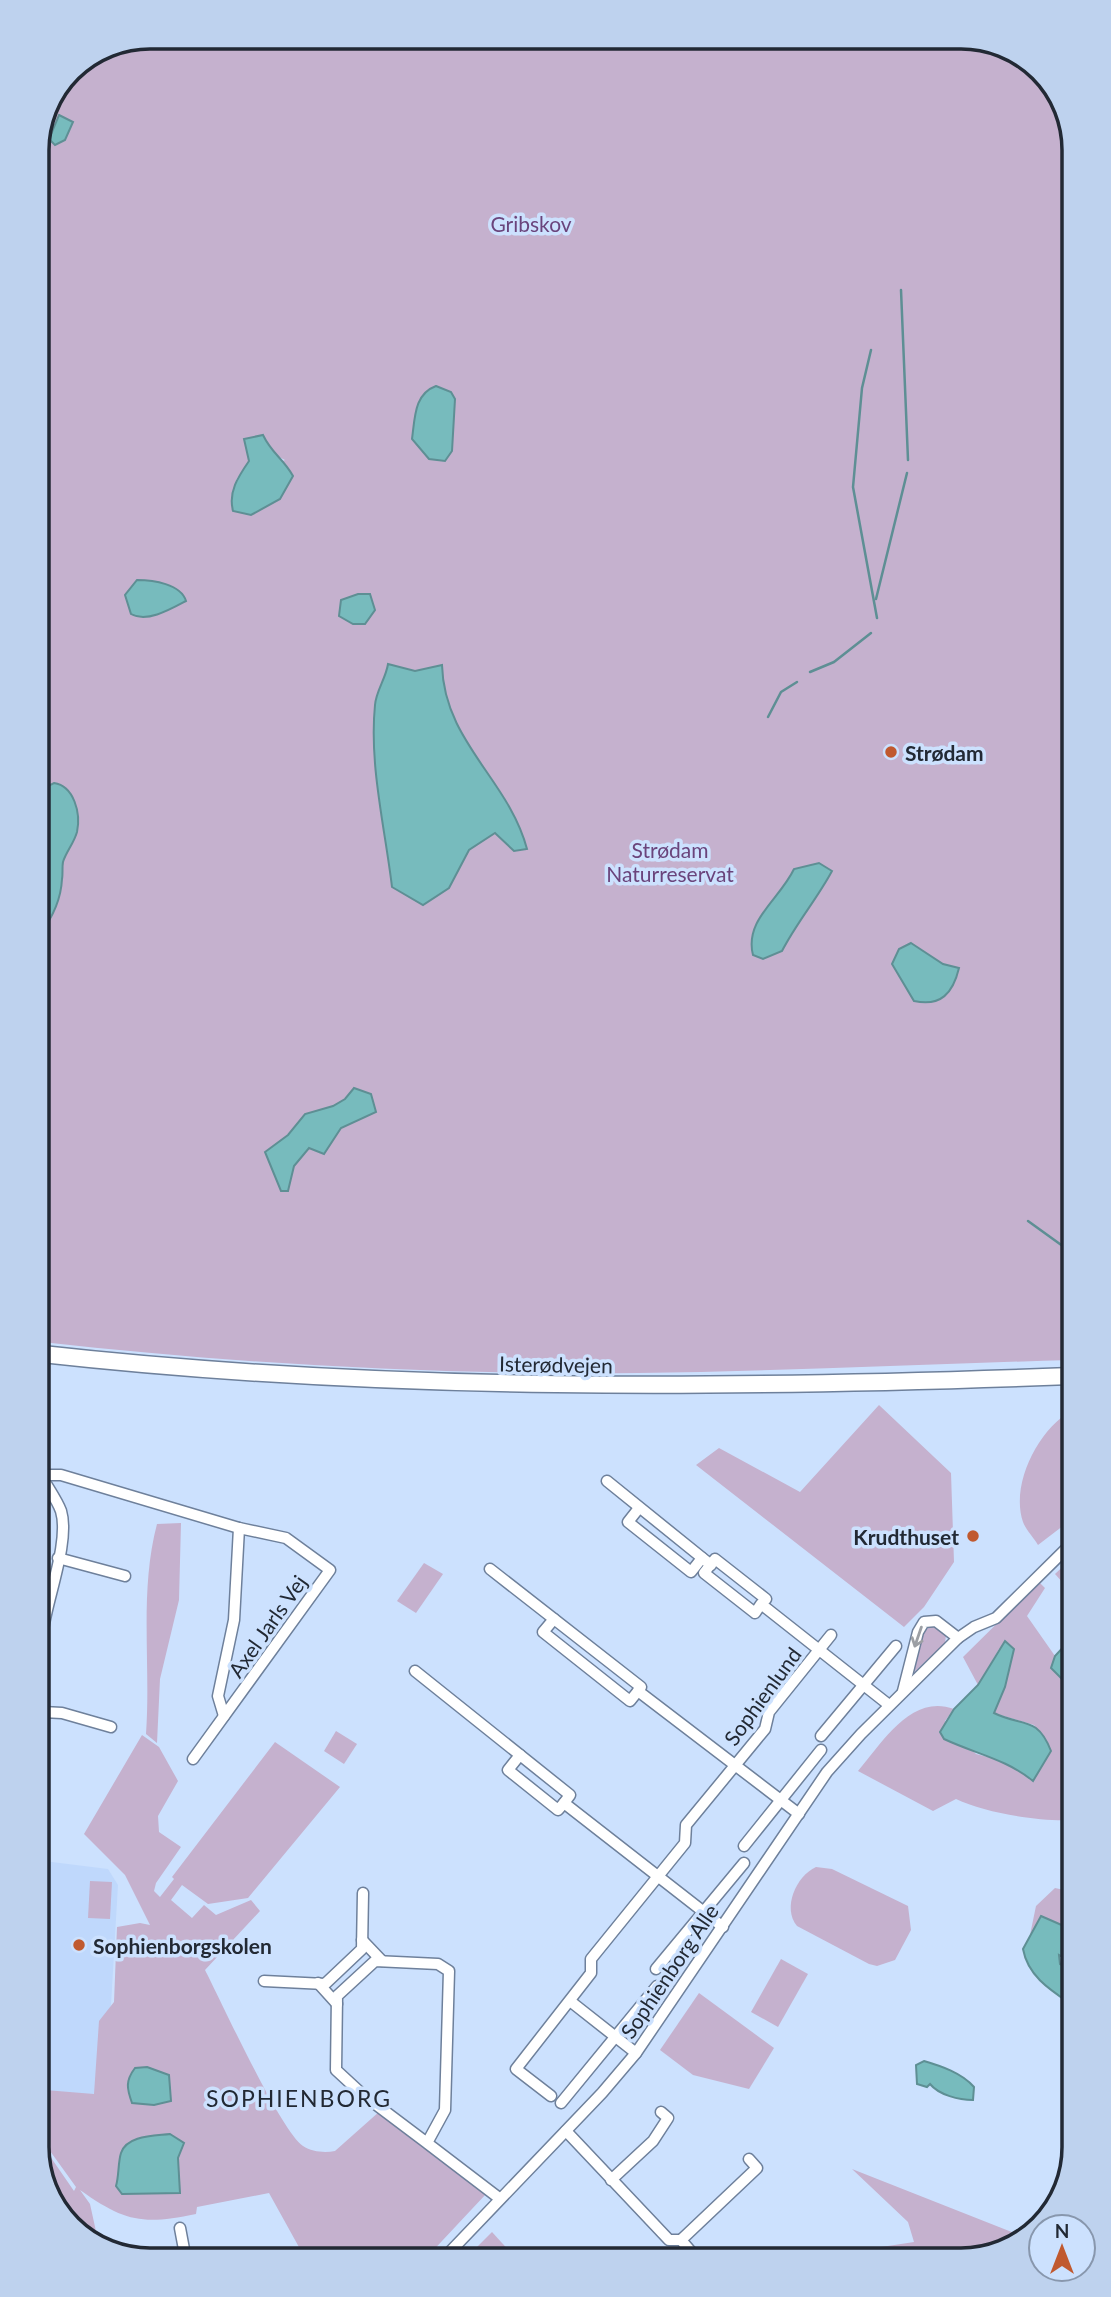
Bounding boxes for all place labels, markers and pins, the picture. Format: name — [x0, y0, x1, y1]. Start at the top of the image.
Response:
place label: Strødam — [905, 740, 984, 765]
marker: Strødam — [883, 744, 899, 760]
place label: Krudthuset — [853, 1524, 959, 1549]
marker: Krudthuset — [965, 1528, 981, 1544]
place label: Sophienborgskolen — [93, 1933, 272, 1958]
marker: Sophienborgskolen — [71, 1937, 87, 1953]

